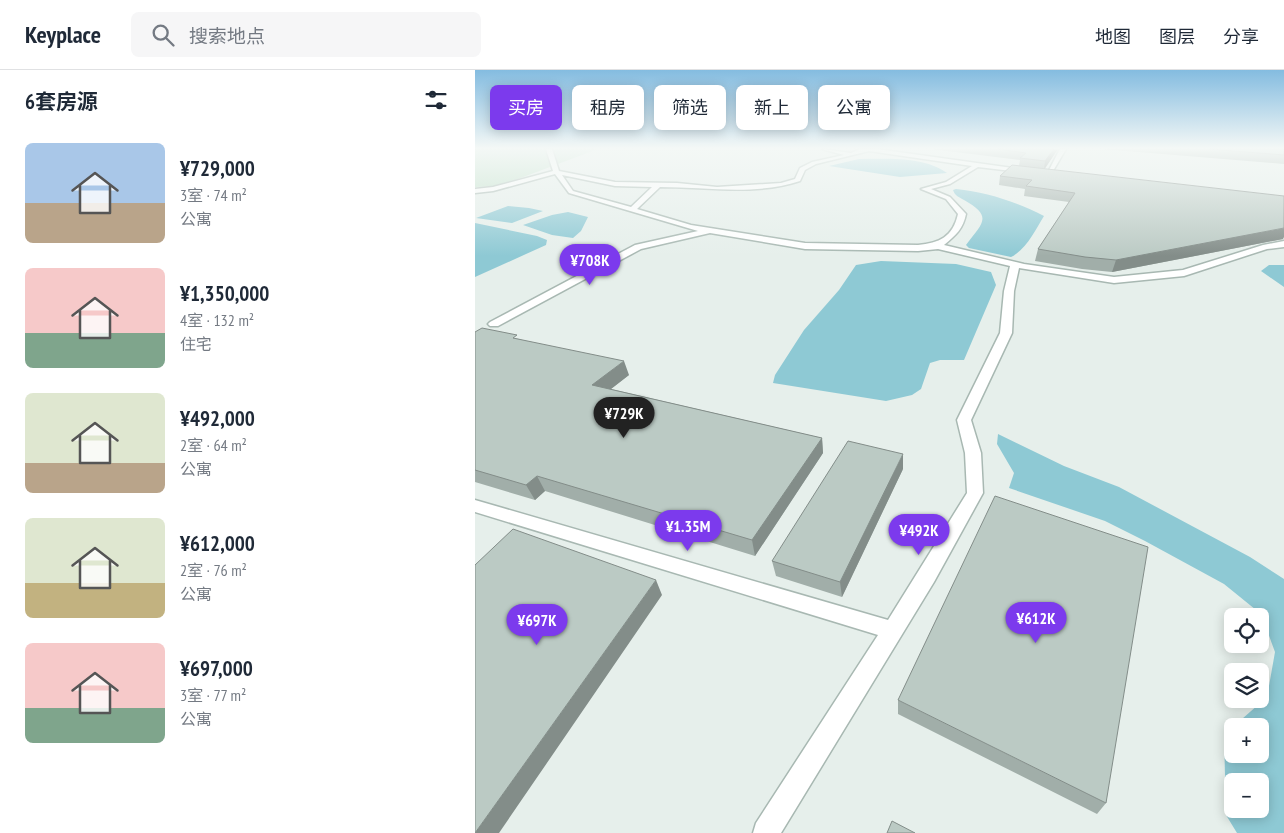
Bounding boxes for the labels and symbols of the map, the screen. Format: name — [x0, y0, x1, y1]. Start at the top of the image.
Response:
pin: ¥708K — [555, 244, 625, 286]
pin: ¥729K — [589, 396, 659, 439]
pin: ¥1.35M — [647, 510, 729, 552]
pin: ¥492K — [884, 514, 954, 556]
pin: ¥612K — [1001, 602, 1071, 644]
pin: ¥697K — [502, 604, 572, 646]

